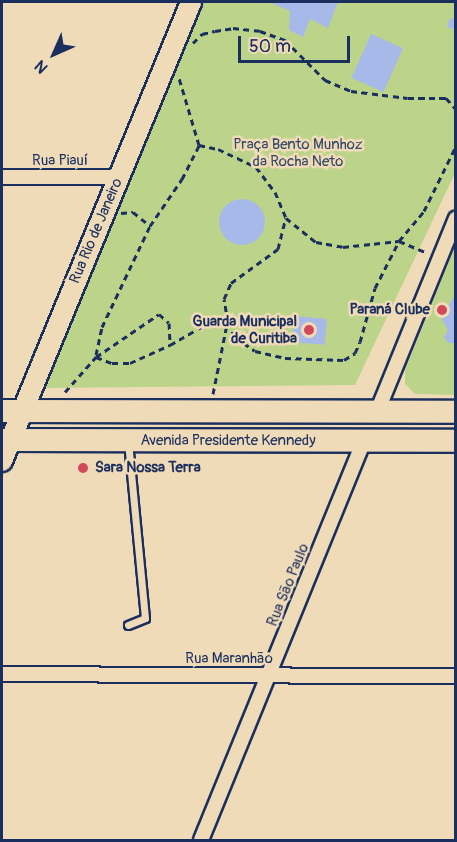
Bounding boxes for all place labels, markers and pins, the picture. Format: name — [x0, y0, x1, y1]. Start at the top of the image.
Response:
place label: Paraná Clube — [350, 301, 430, 319]
marker: Paraná Clube — [435, 303, 449, 317]
place label: Guarda Municipal de Curitiba — [192, 312, 297, 347]
marker: Guarda Municipal de Curitiba — [302, 323, 316, 337]
place label: Sara Nossa Terra — [95, 459, 201, 477]
marker: Sara Nossa Terra — [76, 461, 90, 475]

